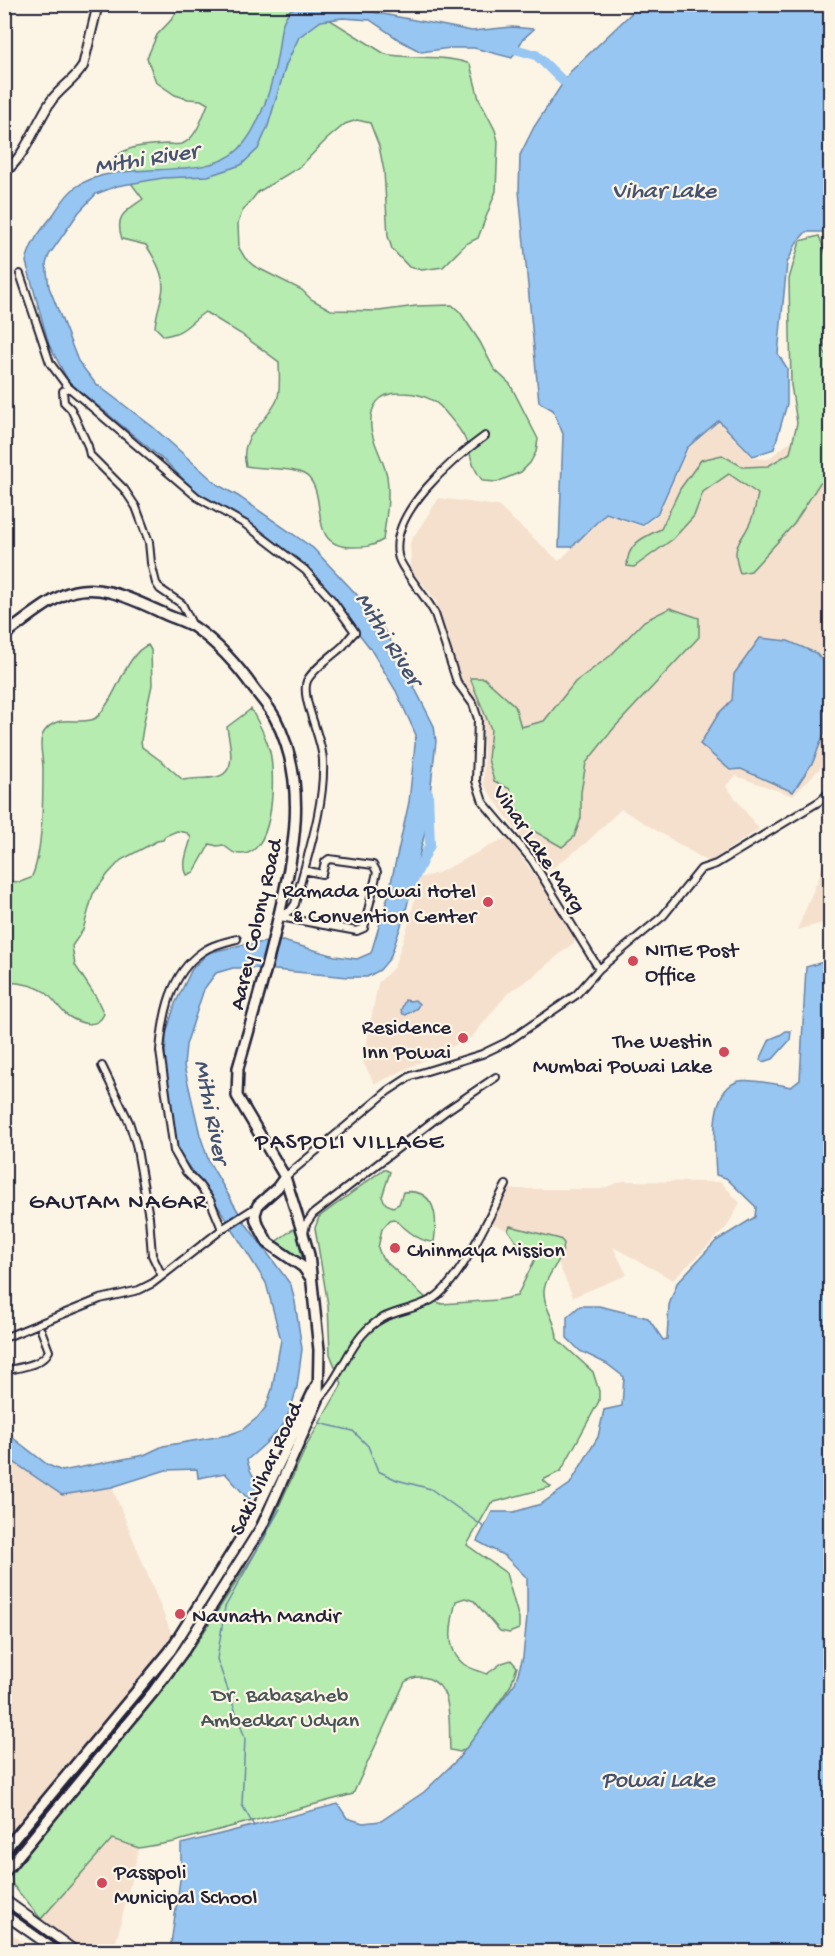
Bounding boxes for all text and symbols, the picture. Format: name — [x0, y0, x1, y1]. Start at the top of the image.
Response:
water label: Mithi River — [93, 137, 205, 183]
water label: Vihar Lake — [612, 178, 718, 207]
water label: Mithi River — [347, 588, 429, 696]
street label: Vihar Lake Marg — [485, 781, 590, 919]
street label: Aarey Colony Road — [226, 835, 291, 1013]
place label: Ramada Powai Hotel & Convention Center — [282, 880, 478, 931]
marker: Ramada Powai Hotel & Convention Center — [481, 895, 495, 909]
place label: NITIE Post Office — [645, 939, 740, 990]
marker: NITIE Post Office — [626, 954, 640, 968]
place label: Residence Inn Powai — [362, 1016, 452, 1067]
place label: The Westin Mumbai Powai Lake — [533, 1030, 713, 1081]
marker: Residence Inn Powai — [456, 1031, 470, 1045]
marker: The Westin Mumbai Powai Lake — [717, 1045, 731, 1059]
water label: Mithi River — [185, 1058, 235, 1170]
district label: PASPOLI VILLAGE — [254, 1129, 445, 1158]
district label: GAUTAM NAGAR — [29, 1189, 207, 1218]
place label: Chinmaya Mission — [407, 1239, 565, 1265]
marker: Chinmaya Mission — [388, 1241, 402, 1255]
street label: Saki Vihar Road — [225, 1397, 311, 1541]
place label: Navnath Mandir — [192, 1605, 343, 1631]
marker: Navnath Mandir — [173, 1607, 187, 1621]
park label: Dr. Babasaheb Ambedkar Udyan — [201, 1684, 360, 1735]
water label: Powai Lake — [601, 1767, 716, 1796]
place label: Passpoli Municipal School — [113, 1861, 257, 1912]
marker: Passpoli Municipal School — [95, 1876, 109, 1890]

